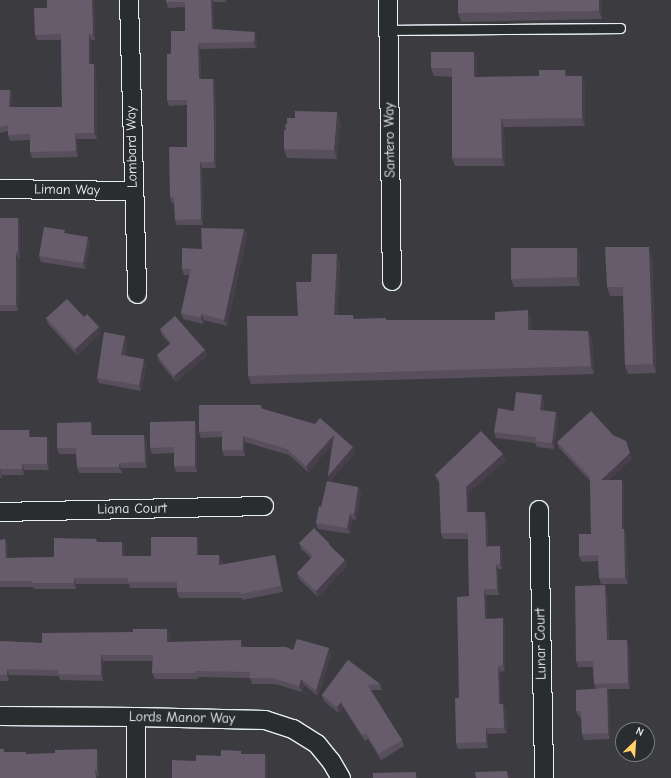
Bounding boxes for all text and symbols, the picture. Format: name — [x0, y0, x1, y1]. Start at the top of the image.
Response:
street label: Santero Way — [381, 102, 399, 178]
street label: Lombard Way — [123, 106, 141, 188]
street label: Liman Way — [34, 181, 100, 199]
street label: Liana Court — [97, 500, 167, 518]
street label: Lunar Court — [532, 608, 550, 680]
street label: Lords Manor Way — [129, 709, 235, 727]
north arrow — [615, 722, 655, 762]
text: N — [634, 724, 646, 739]

